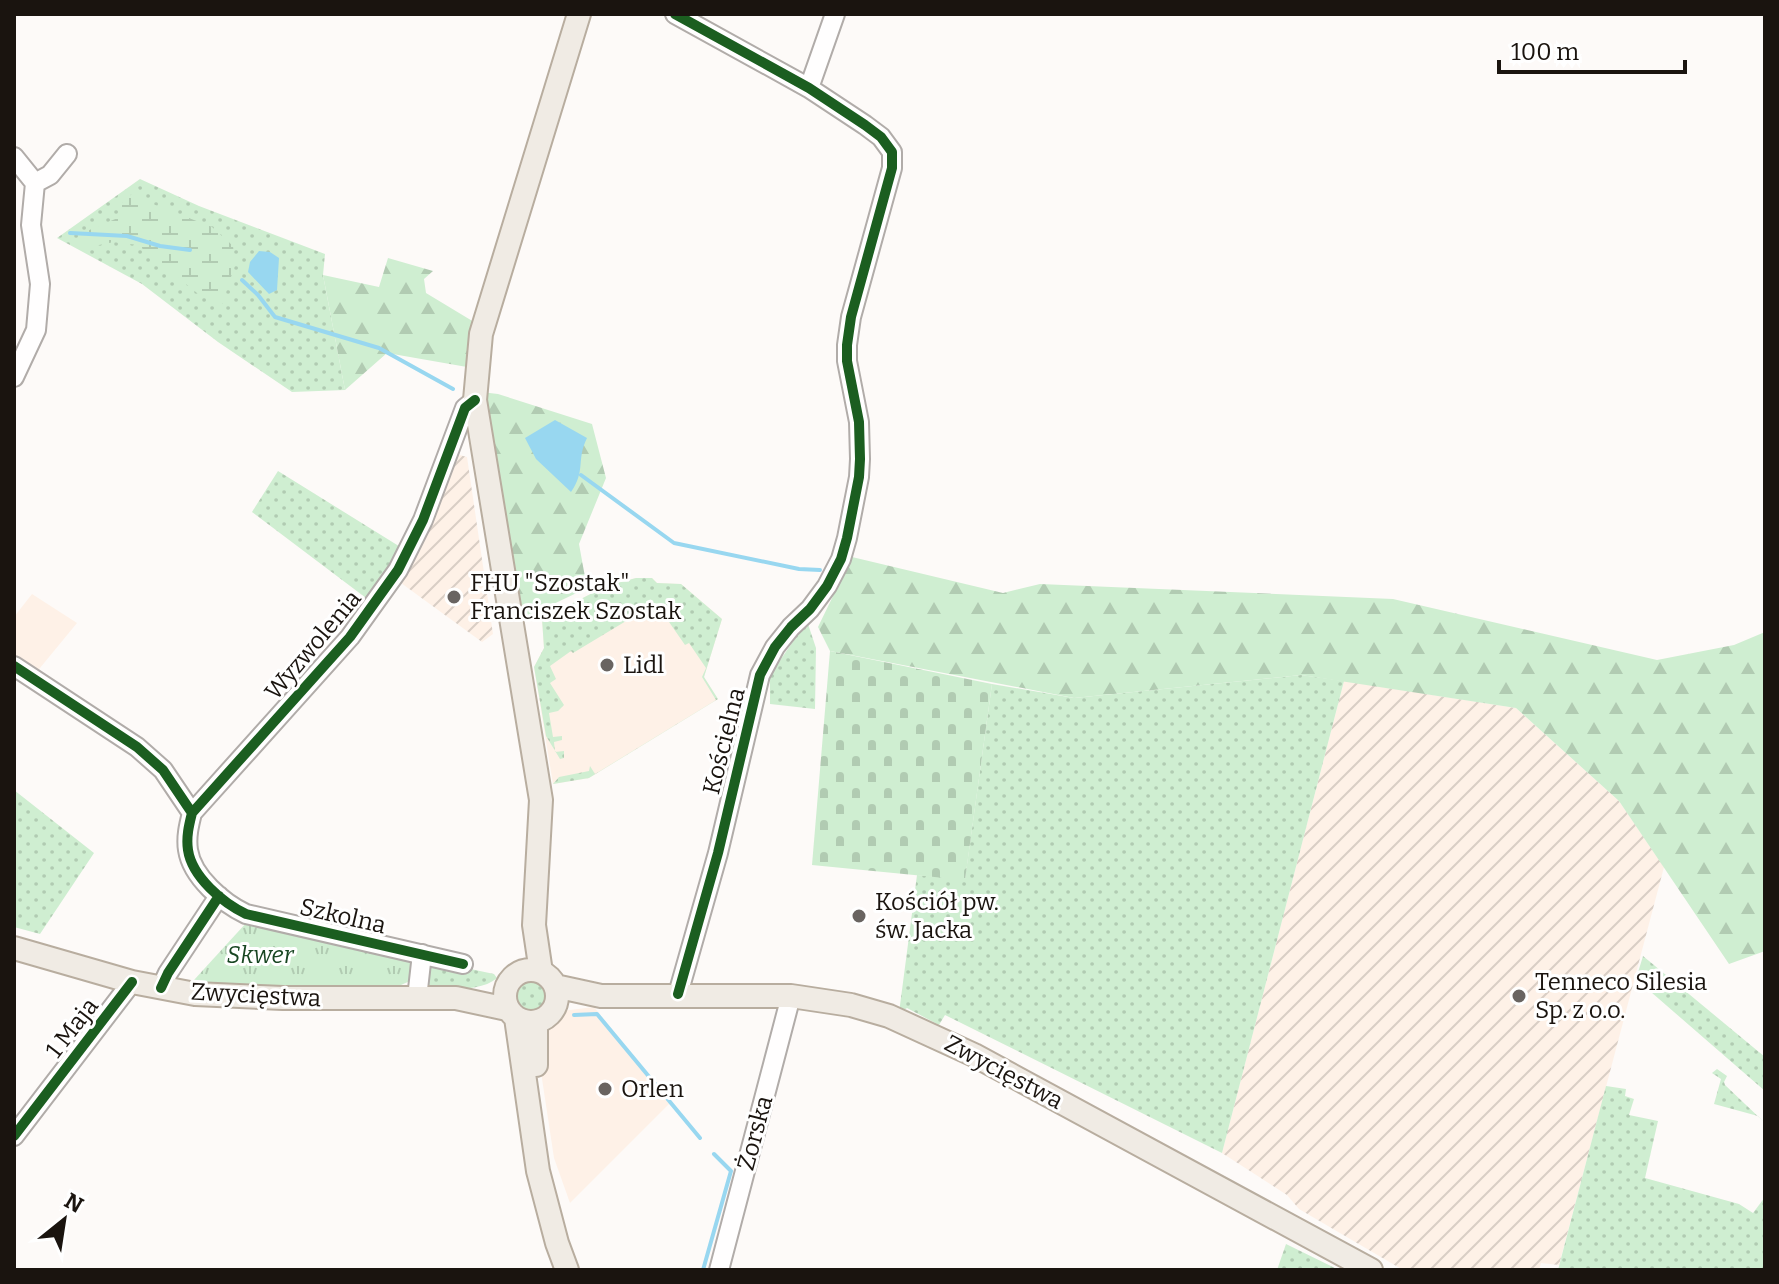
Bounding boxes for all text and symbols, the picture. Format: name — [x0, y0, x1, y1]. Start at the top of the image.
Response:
scale bar — [1499, 24, 1685, 74]
text: 100 m — [1511, 38, 1579, 66]
place label: FHU "Szostak" Franciszek Szostak — [470, 569, 682, 625]
street label: Wyzwolenia — [259, 585, 367, 705]
marker: FHU "Szostak" Franciszek Szostak — [445, 588, 463, 606]
place label: Lidl — [623, 651, 664, 679]
marker: Lidl — [598, 656, 616, 674]
street label: Kościelna — [697, 685, 751, 797]
place label: Kościół pw. św. Jacka — [875, 888, 999, 944]
street label: Szkolna — [297, 892, 389, 940]
marker: Kościół pw. św. Jacka — [850, 907, 868, 925]
park label: Skwer — [227, 941, 295, 969]
place label: Tenneco Silesia Sp. z o.o. — [1535, 968, 1707, 1024]
street label: Zwycięstwa — [190, 978, 322, 1012]
marker: Tenneco Silesia Sp. z o.o. — [1510, 987, 1528, 1005]
street label: 1 Maja — [40, 992, 104, 1064]
street label: Zwycięstwa — [940, 1029, 1068, 1115]
place label: Orlen — [621, 1075, 684, 1103]
marker: Orlen — [596, 1080, 614, 1098]
street label: Żorska — [732, 1093, 778, 1173]
north arrow — [24, 1180, 104, 1260]
text: N — [60, 1187, 88, 1219]

